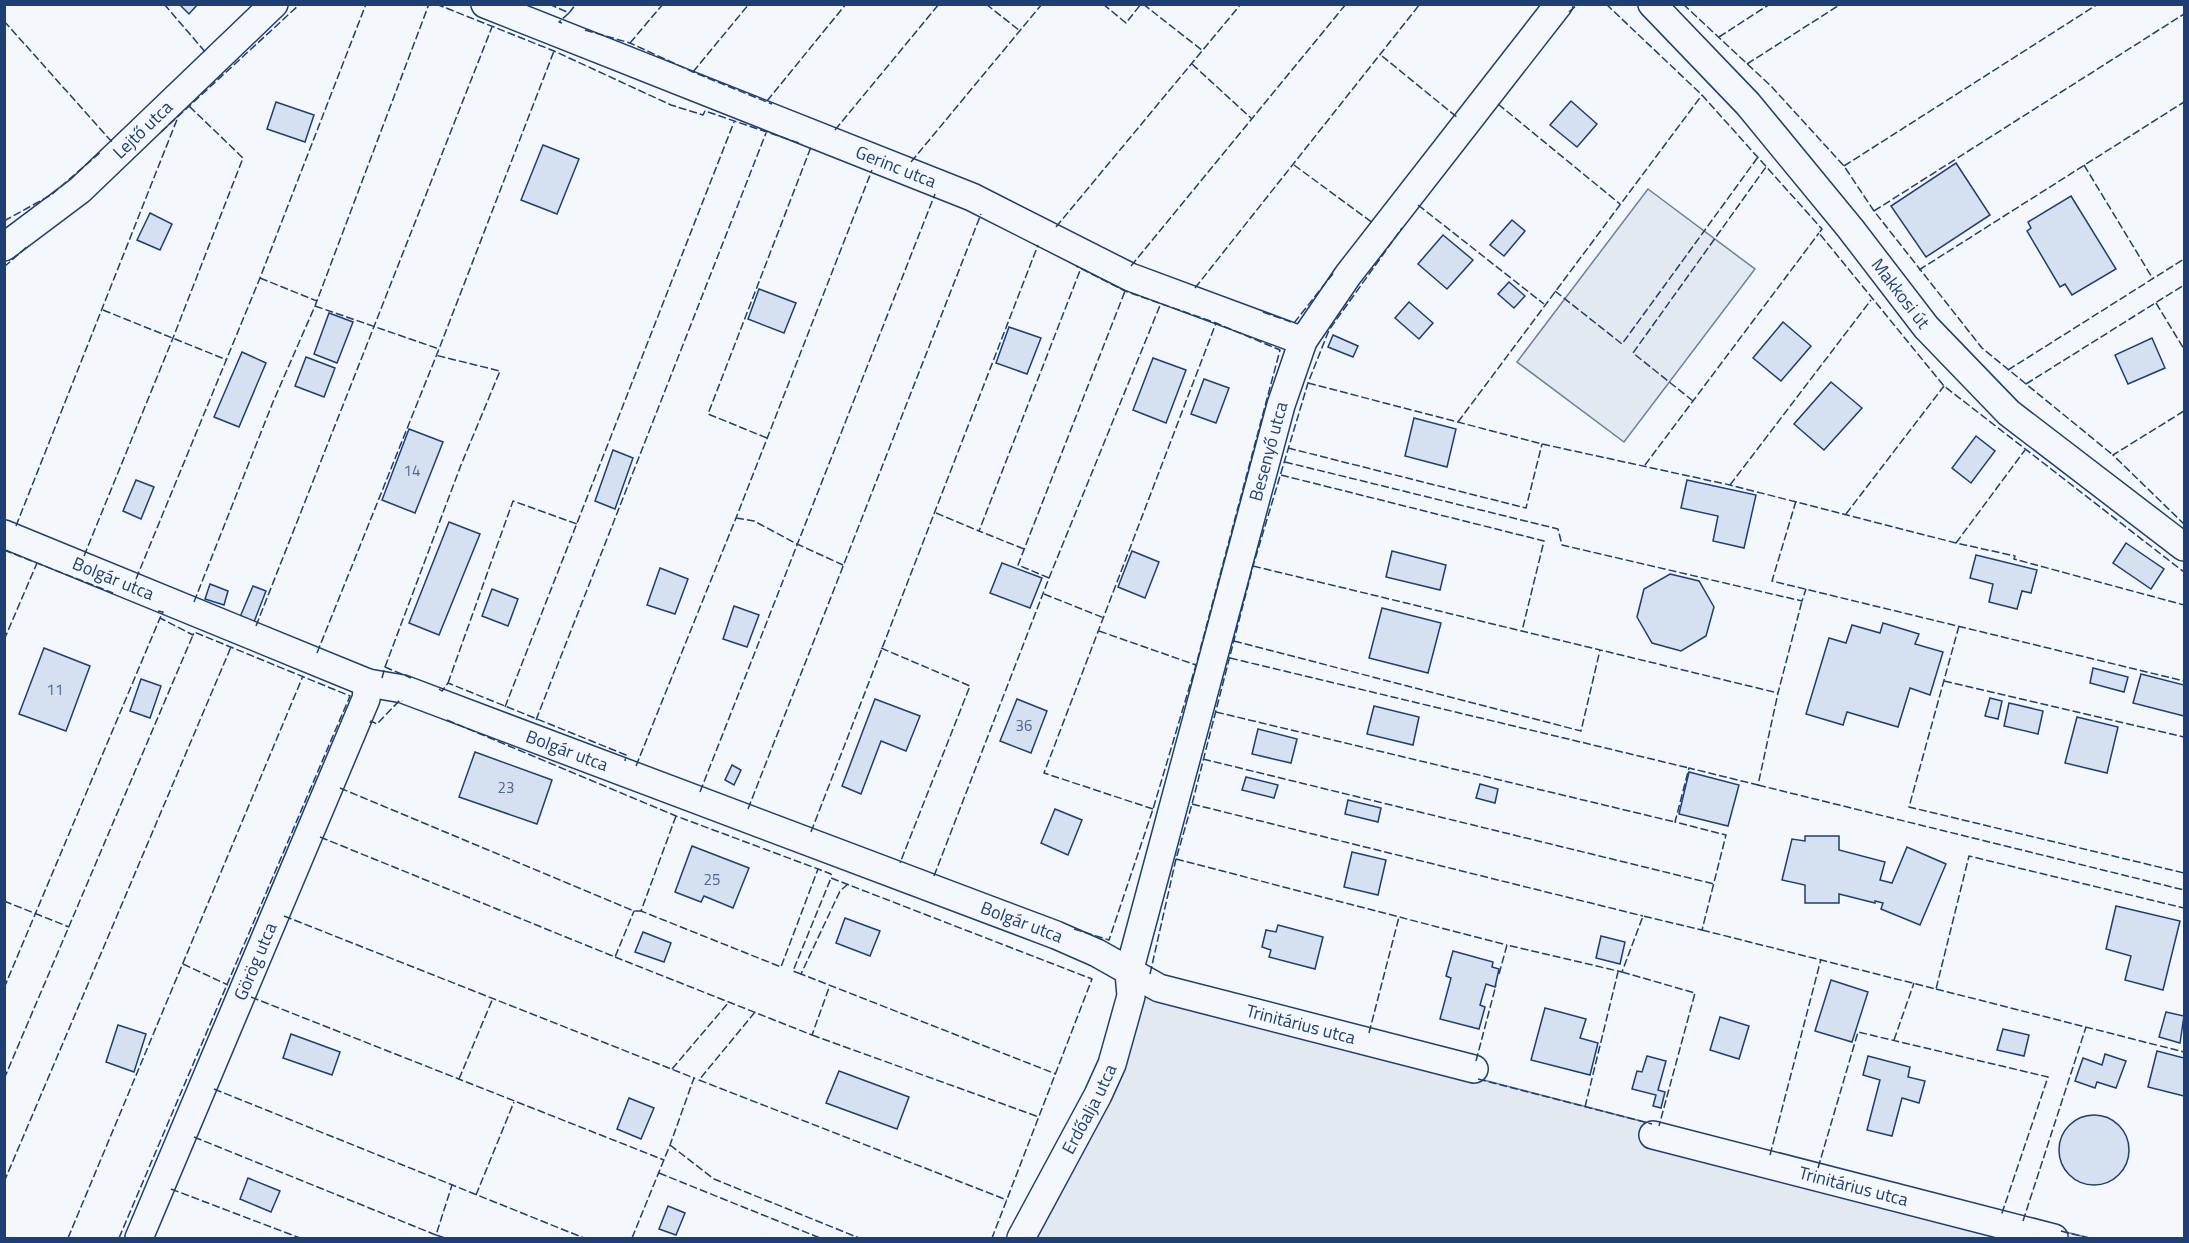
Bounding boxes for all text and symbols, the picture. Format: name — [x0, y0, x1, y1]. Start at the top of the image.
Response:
street label: Lejtő utca — [106, 94, 179, 165]
street label: Gerinc utca — [852, 138, 940, 195]
street label: Makkosi út — [1865, 252, 1937, 335]
street label: Besenyő utca — [1242, 399, 1294, 504]
house number: 14 — [404, 459, 420, 482]
street label: Bolgár utca — [68, 549, 158, 607]
house number: 11 — [47, 678, 63, 701]
house number: 36 — [1016, 714, 1032, 737]
street label: Bolgár utca — [522, 722, 612, 778]
house number: 23 — [498, 776, 514, 799]
house number: 25 — [704, 868, 720, 891]
street label: Bolgár utca — [977, 894, 1067, 949]
street label: Görög utca — [227, 918, 283, 1004]
street label: Trinitárius utca — [1243, 997, 1358, 1051]
street label: Erdőalja utca — [1055, 1060, 1123, 1159]
street label: Trinitárius utca — [1796, 1159, 1911, 1213]

